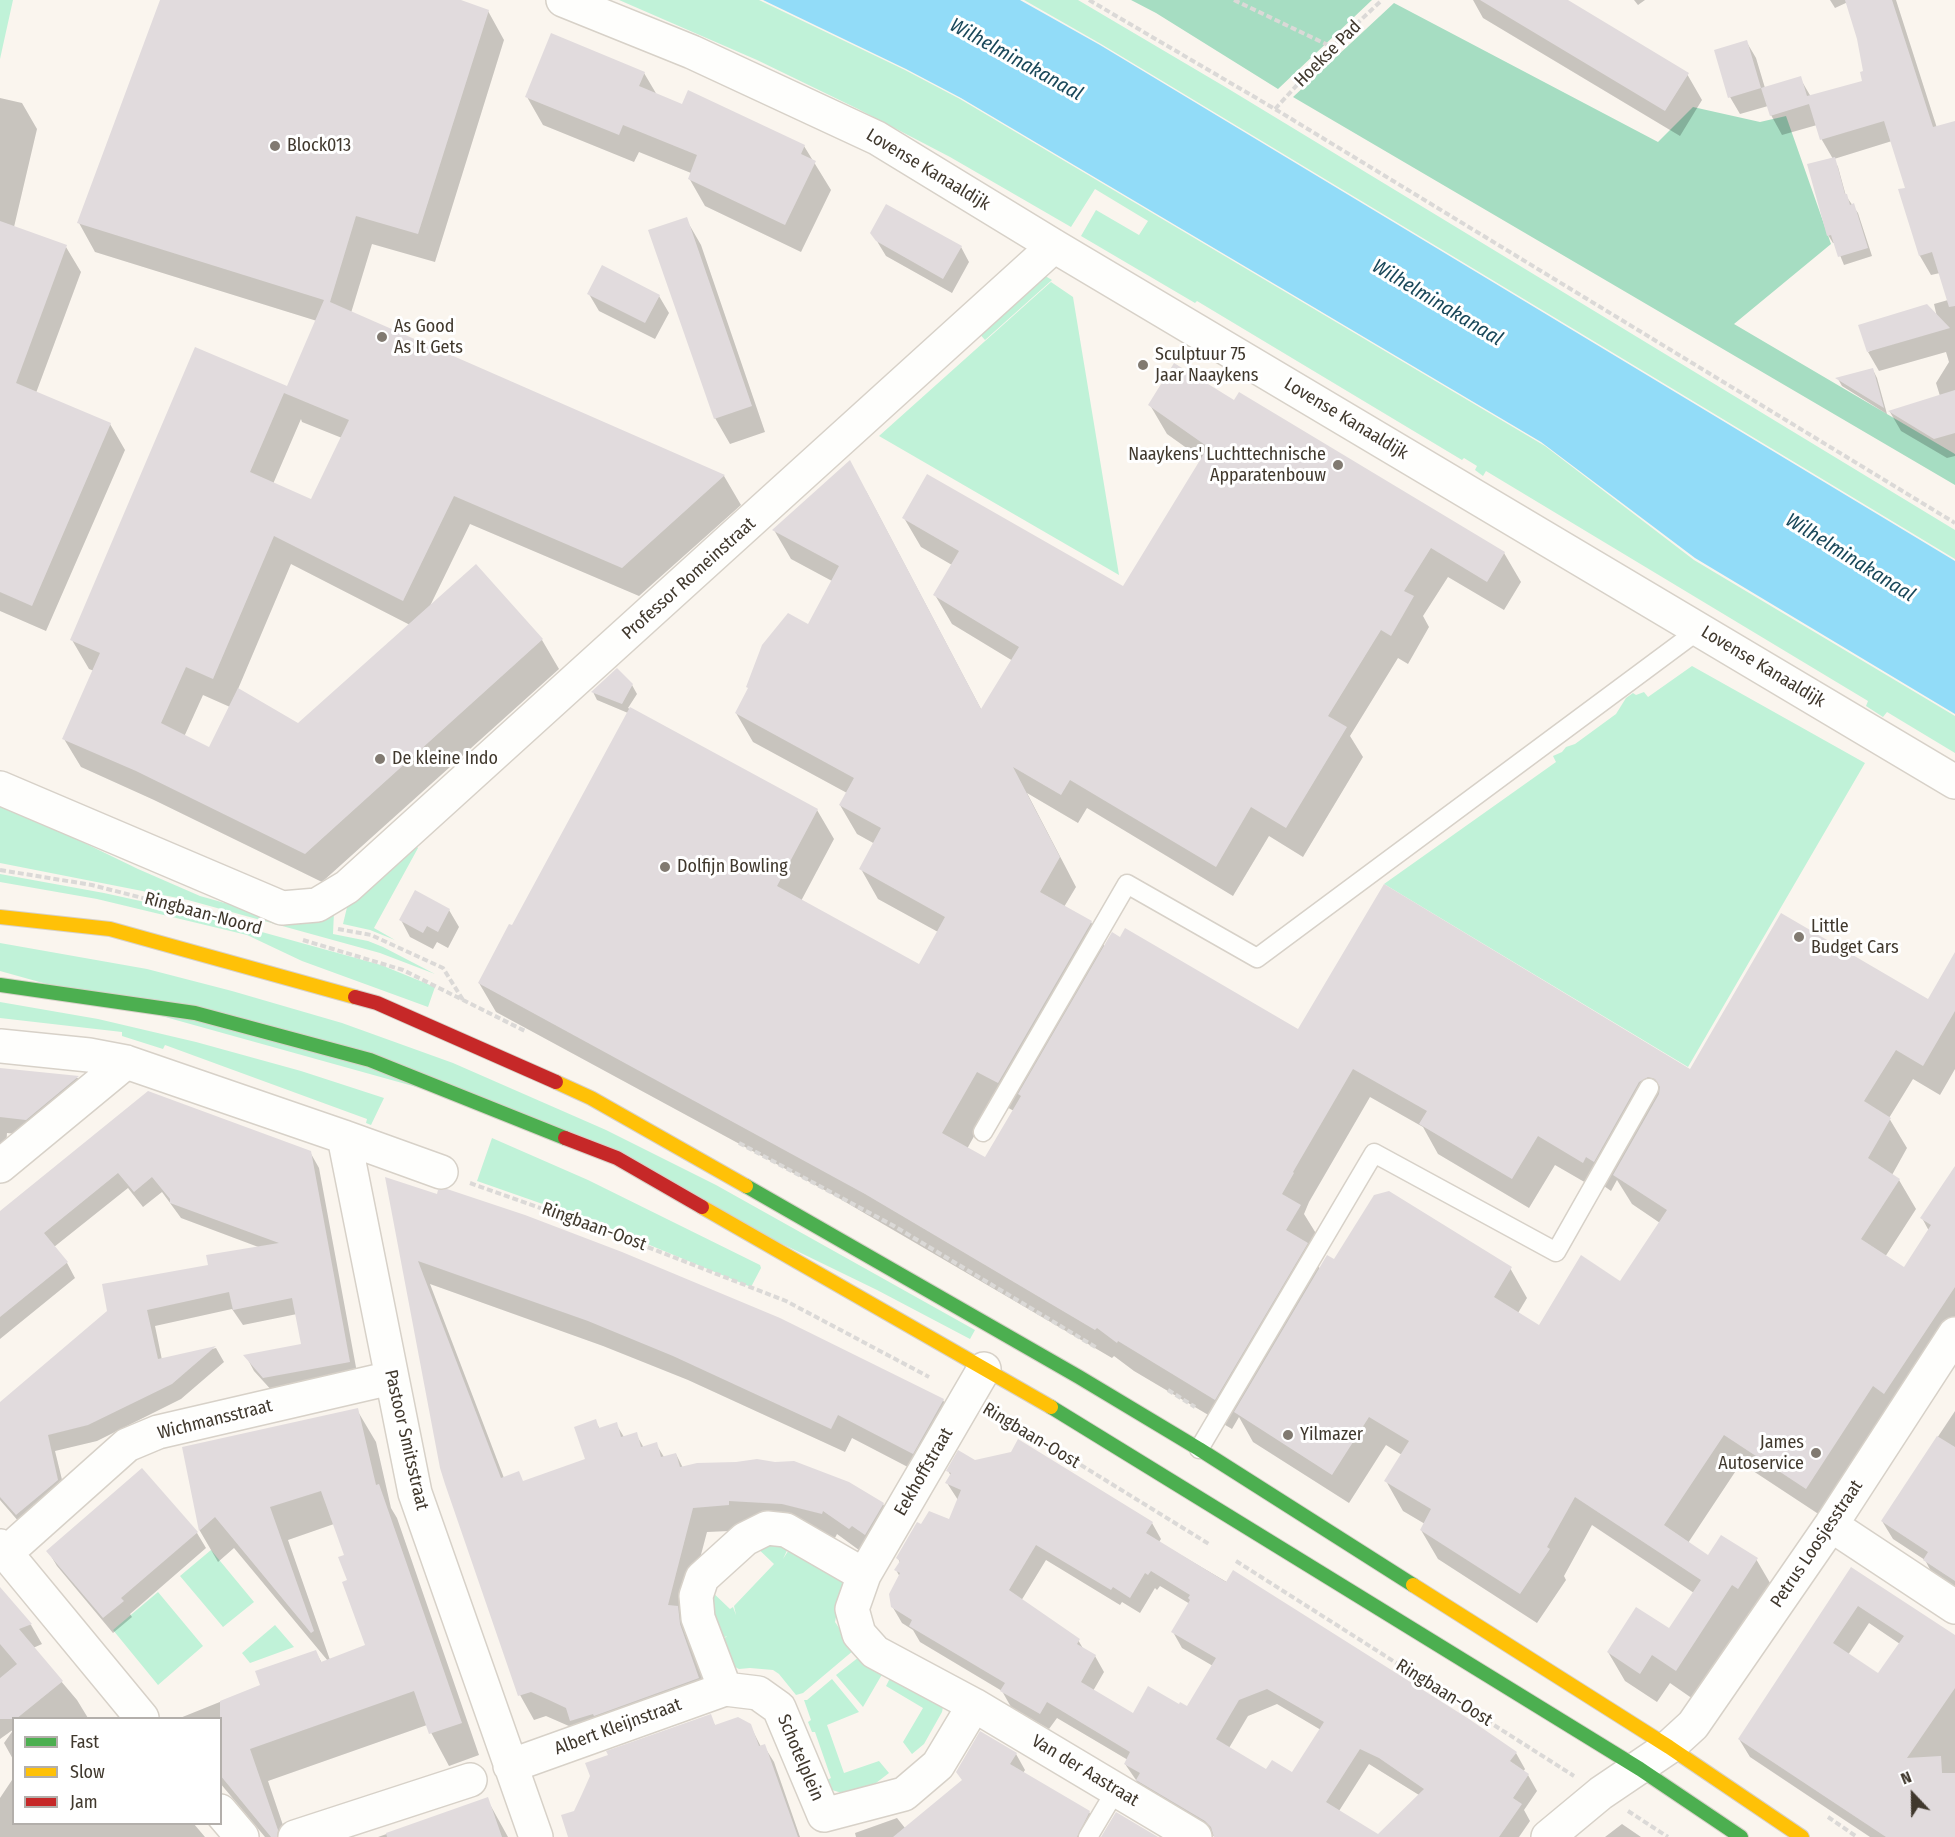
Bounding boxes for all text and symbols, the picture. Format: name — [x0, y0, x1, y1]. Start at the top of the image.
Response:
water label: Wilhelminakanaal — [945, 14, 1087, 106]
street label: Hoekse Pad — [1290, 16, 1366, 92]
street label: Lovense Kanaaldijk — [862, 124, 994, 216]
place label: Block013 — [287, 135, 351, 157]
marker: Block013 — [268, 139, 282, 153]
water label: Wilhelminakanaal — [1367, 255, 1507, 351]
place label: As Good As It Gets — [394, 316, 463, 358]
marker: As Good As It Gets — [375, 330, 389, 344]
place label: Sculptuur 75 Jaar Naaykens — [1155, 344, 1258, 386]
marker: Sculptuur 75 Jaar Naaykens — [1136, 358, 1150, 372]
street label: Lovense Kanaaldijk — [1280, 373, 1412, 465]
place label: Naaykens' Luchttechnische Apparatenbouw — [1128, 444, 1326, 486]
marker: Naaykens' Luchttechnische Apparatenbouw — [1331, 458, 1345, 472]
water label: Wilhelminakanaal — [1781, 509, 1919, 607]
street label: Professor Romeinstraat — [618, 513, 760, 645]
street label: Lovense Kanaaldijk — [1697, 621, 1829, 713]
place label: De kleine Indo — [392, 748, 498, 770]
marker: De kleine Indo — [373, 752, 387, 766]
place label: Dolfijn Bowling — [677, 856, 788, 878]
marker: Dolfijn Bowling — [658, 860, 672, 874]
street label: Ringbaan-Noord — [142, 888, 264, 940]
place label: Little Budget Cars — [1811, 916, 1899, 958]
marker: Little Budget Cars — [1792, 930, 1806, 944]
street label: Ringbaan-Oost — [539, 1198, 649, 1256]
street label: Pastoor Smitsstraat — [379, 1368, 433, 1512]
street label: Wichmansstraat — [155, 1395, 275, 1445]
street label: Ringbaan-Oost — [978, 1398, 1084, 1474]
street label: Eekhoffstraat — [890, 1424, 958, 1520]
place label: Yilmazer — [1300, 1424, 1363, 1446]
marker: Yilmazer — [1281, 1428, 1295, 1442]
place label: James Autoservice — [1718, 1432, 1804, 1474]
marker: James Autoservice — [1809, 1446, 1823, 1460]
street label: Petrus Loosjesstraat — [1766, 1476, 1868, 1612]
street label: Ringbaan-Oost — [1392, 1655, 1496, 1731]
street label: Albert Kleijnstraat — [552, 1694, 684, 1760]
street label: Schotelplein — [772, 1711, 828, 1805]
legend — [12, 1717, 222, 1825]
text: Fast — [70, 1731, 99, 1753]
street label: Van der Aastraat — [1028, 1731, 1142, 1811]
text: Slow — [70, 1761, 105, 1783]
north arrow — [1883, 1765, 1943, 1825]
text: N — [1898, 1767, 1914, 1788]
text: Jam — [70, 1791, 98, 1813]

